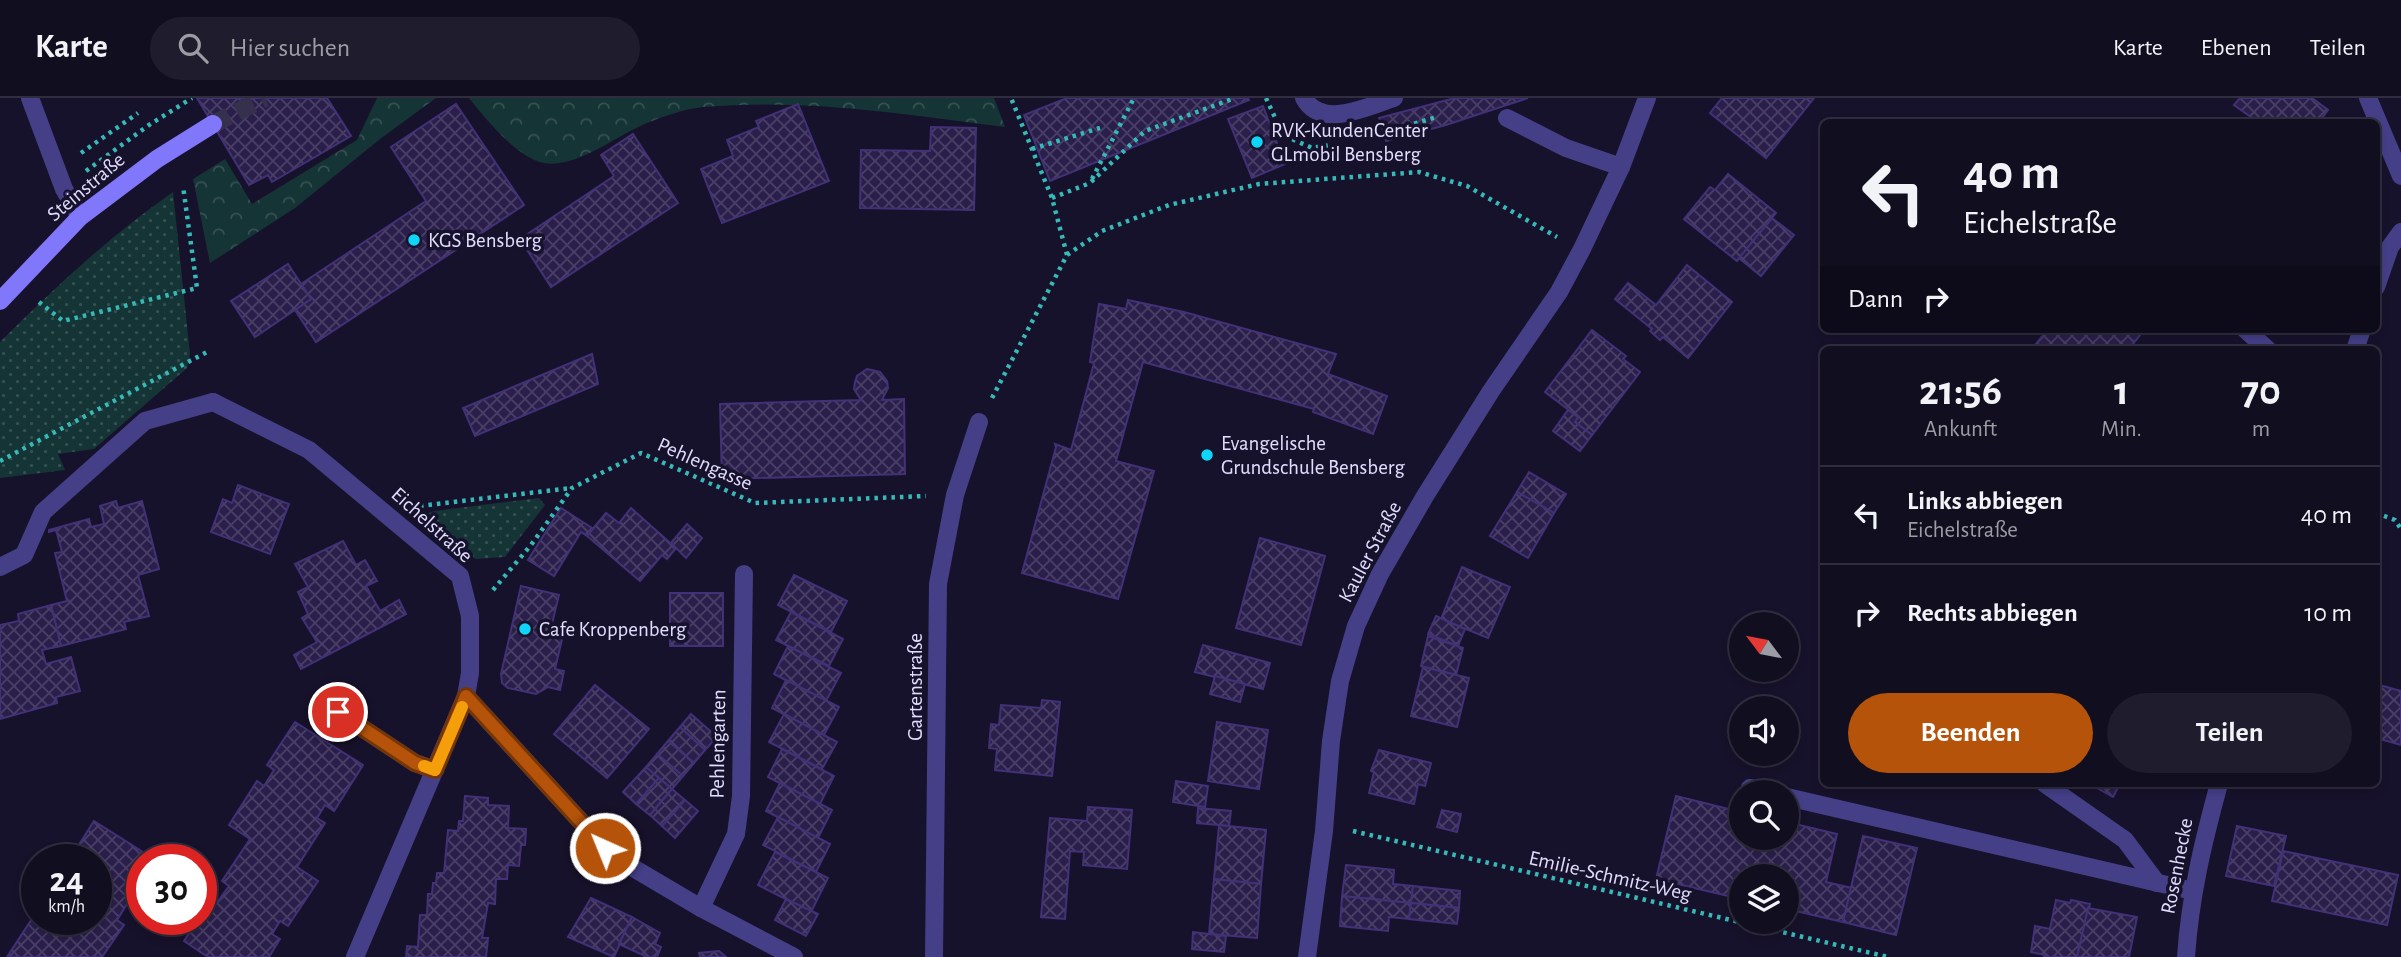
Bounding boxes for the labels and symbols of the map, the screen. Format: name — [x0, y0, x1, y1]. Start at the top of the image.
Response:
place label: RVK-KundenCenter GLmobil Bensberg — [1271, 120, 1428, 165]
marker: RVK-KundenCenter GLmobil Bensberg — [1249, 134, 1265, 150]
street label: Steinstraße — [43, 149, 129, 225]
place label: KGS Bensberg — [428, 230, 543, 251]
marker: KGS Bensberg — [406, 232, 422, 248]
place label: Evangelische Grundschule Bensberg — [1221, 433, 1406, 478]
street label: Pehlengasse — [654, 434, 756, 494]
marker: Evangelische Grundschule Bensberg — [1199, 447, 1215, 463]
street label: Eichelstraße — [387, 483, 477, 567]
street label: Kauler Straße — [1335, 498, 1405, 606]
north arrow — [1729, 612, 1799, 682]
place label: Cafe Kroppenberg — [539, 619, 687, 640]
marker: Cafe Kroppenberg — [517, 621, 533, 637]
street label: Gartenstraße — [905, 633, 926, 741]
pin — [308, 682, 368, 742]
street label: Pehlengarten — [707, 689, 729, 799]
position arrow — [568, 811, 642, 885]
street label: Rosenhecke — [2157, 816, 2197, 916]
speed limit sign: 30 — [126, 844, 217, 935]
street label: Emilie-Schmitz-Weg — [1527, 847, 1694, 905]

